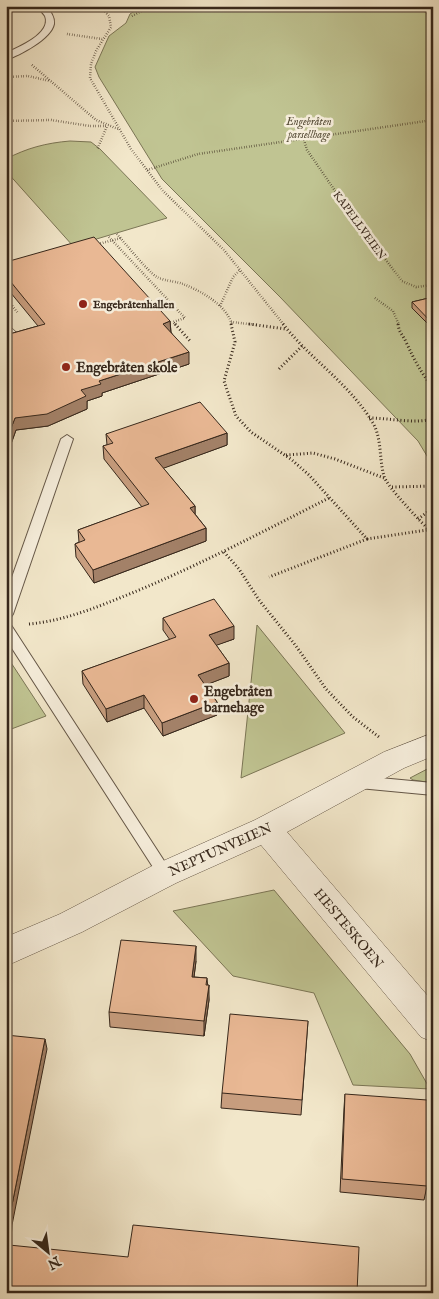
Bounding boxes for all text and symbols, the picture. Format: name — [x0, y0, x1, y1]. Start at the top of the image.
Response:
park label: Engebråten parsellhage — [285, 115, 332, 143]
street label: KAPELLVEIEN — [330, 189, 389, 263]
marker: Engebråtenhallen — [77, 298, 89, 310]
place label: Engebråtenhallen — [93, 298, 174, 312]
place label: Engebråten skole — [76, 359, 178, 377]
marker: Engebråten skole — [60, 361, 72, 373]
place label: Engebråten barnehage — [203, 683, 273, 717]
marker: Engebråten barnehage — [188, 693, 200, 705]
street label: NEPTUNVEIEN — [166, 819, 275, 881]
street label: HESTESKOEN — [309, 885, 387, 972]
north arrow — [22, 1226, 72, 1276]
text: N — [44, 1251, 64, 1273]

